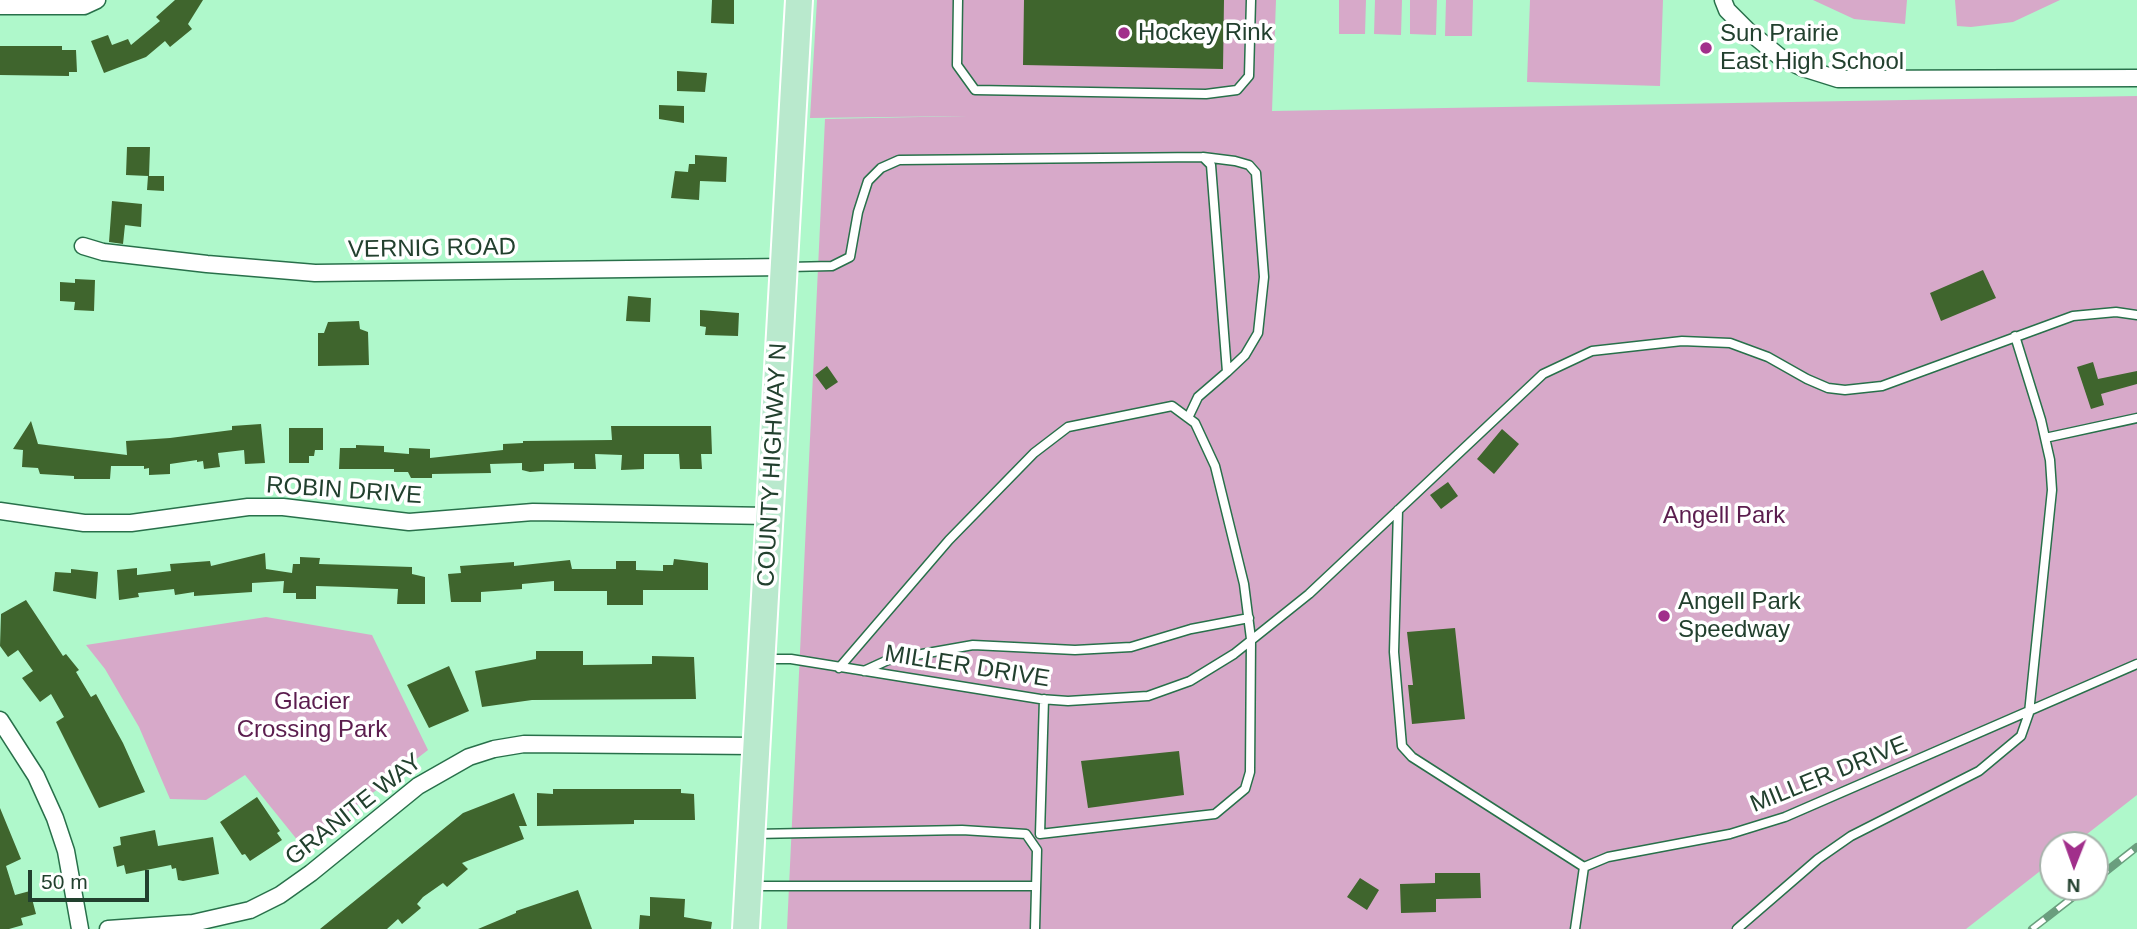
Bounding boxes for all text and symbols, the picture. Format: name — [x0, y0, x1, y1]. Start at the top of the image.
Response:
place label: Hockey Rink — [1138, 19, 1273, 47]
place label: Sun Prairie East High School — [1720, 20, 1904, 76]
marker: Hockey Rink — [1116, 25, 1132, 41]
marker: Sun Prairie East High School — [1698, 40, 1714, 56]
street label: VERNIG ROAD — [348, 233, 516, 265]
street label: COUNTY HIGHWAY N — [752, 342, 794, 588]
street label: ROBIN DRIVE — [265, 471, 423, 511]
park label: Angell Park — [1663, 502, 1785, 530]
place label: Angell Park Speedway — [1678, 588, 1801, 644]
marker: Angell Park Speedway — [1656, 608, 1672, 624]
street label: MILLER DRIVE — [882, 640, 1052, 694]
park label: Glacier Crossing Park — [237, 688, 387, 744]
street label: MILLER DRIVE — [1746, 730, 1912, 820]
street label: GRANITE WAY — [280, 748, 428, 872]
north arrow — [2039, 831, 2109, 901]
scale bar — [32, 856, 152, 900]
text: 50 m — [41, 870, 88, 893]
text: N — [2067, 875, 2081, 896]

